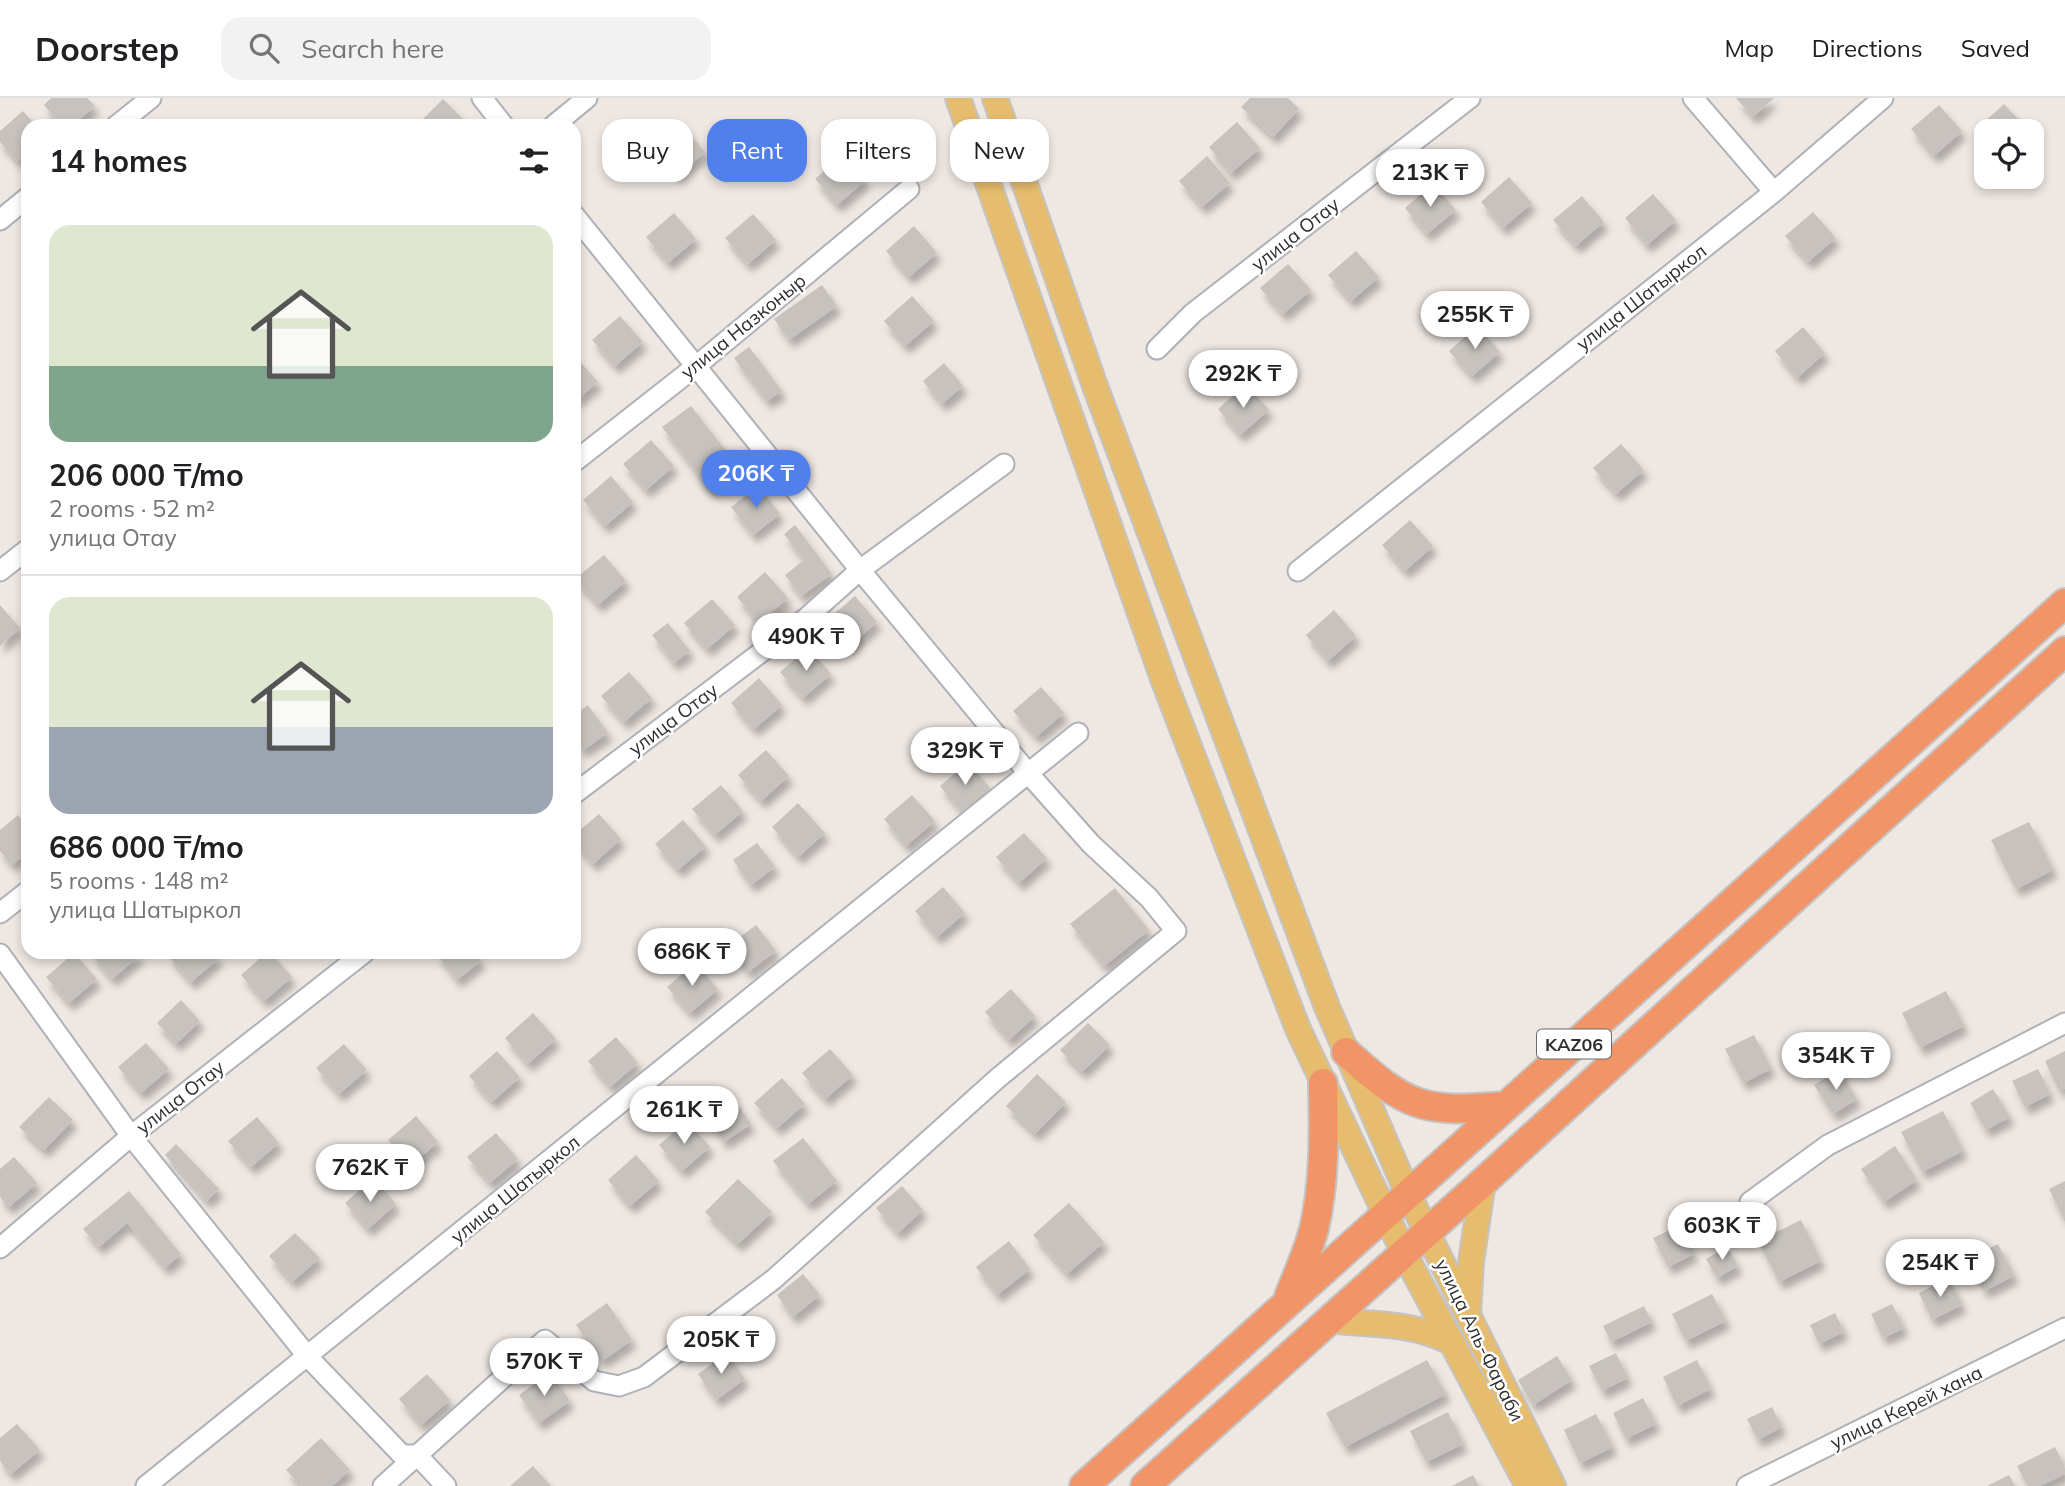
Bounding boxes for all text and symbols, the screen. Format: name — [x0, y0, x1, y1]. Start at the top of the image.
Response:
search box — [221, 17, 711, 80]
text: Doorstep — [35, 28, 179, 69]
icon: search — [245, 29, 283, 67]
text: Search here — [301, 32, 444, 65]
text: Map — [1724, 33, 1774, 63]
text: Directions — [1812, 33, 1923, 63]
text: Saved — [1961, 33, 2030, 63]
chip: Buy — [602, 119, 693, 182]
chip: Rent — [707, 119, 807, 182]
chip: Filters — [821, 119, 936, 182]
chip: New — [950, 119, 1049, 182]
map controls — [1974, 119, 2044, 189]
button: locate — [1974, 119, 2044, 189]
text: 14 homes — [49, 142, 188, 180]
icon: filters — [515, 142, 553, 180]
pin: 213K ₸ — [1373, 150, 1487, 209]
text: 213K ₸ — [1392, 157, 1468, 186]
street label: улица Отау — [1246, 192, 1344, 276]
street label: улица Шатыркол — [1571, 239, 1711, 355]
street label: улица Назконыр — [675, 268, 811, 384]
icon: home — [238, 271, 364, 397]
pin: 255K ₸ — [1418, 292, 1532, 351]
text: 255K ₸ — [1437, 299, 1513, 328]
pin: 292K ₸ — [1186, 350, 1300, 410]
text: 292K ₸ — [1205, 358, 1281, 387]
pin: 206K ₸ — [699, 450, 813, 510]
text: 206 000 ₸/mo — [49, 456, 244, 494]
text: 206K ₸ — [718, 458, 794, 487]
text: 2 rooms · 52 m² — [49, 494, 215, 523]
text: улица Отау — [49, 523, 177, 552]
pin: 490K ₸ — [749, 614, 863, 673]
text: 490K ₸ — [768, 621, 844, 650]
icon: home — [238, 643, 364, 769]
street label: улица Отау — [624, 678, 722, 760]
pin: 329K ₸ — [908, 728, 1022, 787]
text: 329K ₸ — [927, 735, 1003, 764]
text: 686 000 ₸/mo — [49, 828, 244, 866]
text: 5 rooms · 148 m² — [49, 866, 229, 895]
text: улица Шатыркол — [49, 895, 242, 924]
pin: 686K ₸ — [635, 928, 749, 988]
text: 686K ₸ — [654, 936, 730, 965]
road number: KАZ06 — [1537, 1029, 1611, 1058]
pin: 354K ₸ — [1779, 1032, 1893, 1092]
text: 354K ₸ — [1798, 1040, 1874, 1069]
street label: улица Отау — [131, 1055, 229, 1139]
pin: 261K ₸ — [627, 1086, 741, 1146]
text: 261K ₸ — [646, 1094, 722, 1123]
street label: улица Шатыркол — [446, 1130, 584, 1248]
pin: 762K ₸ — [313, 1144, 427, 1204]
text: 762K ₸ — [332, 1152, 408, 1181]
pin: 603K ₸ — [1665, 1202, 1779, 1262]
text: 603K ₸ — [1684, 1210, 1760, 1239]
pin: 254K ₸ — [1883, 1240, 1997, 1299]
text: 254K ₸ — [1902, 1247, 1978, 1276]
street label: улица Аль-Фараби — [1430, 1255, 1530, 1425]
pin: 205K ₸ — [664, 1316, 778, 1376]
text: 205K ₸ — [683, 1324, 759, 1353]
pin: 570K ₸ — [487, 1338, 601, 1398]
text: 570K ₸ — [506, 1346, 582, 1375]
street label: улица Керей хана — [1826, 1360, 1986, 1454]

